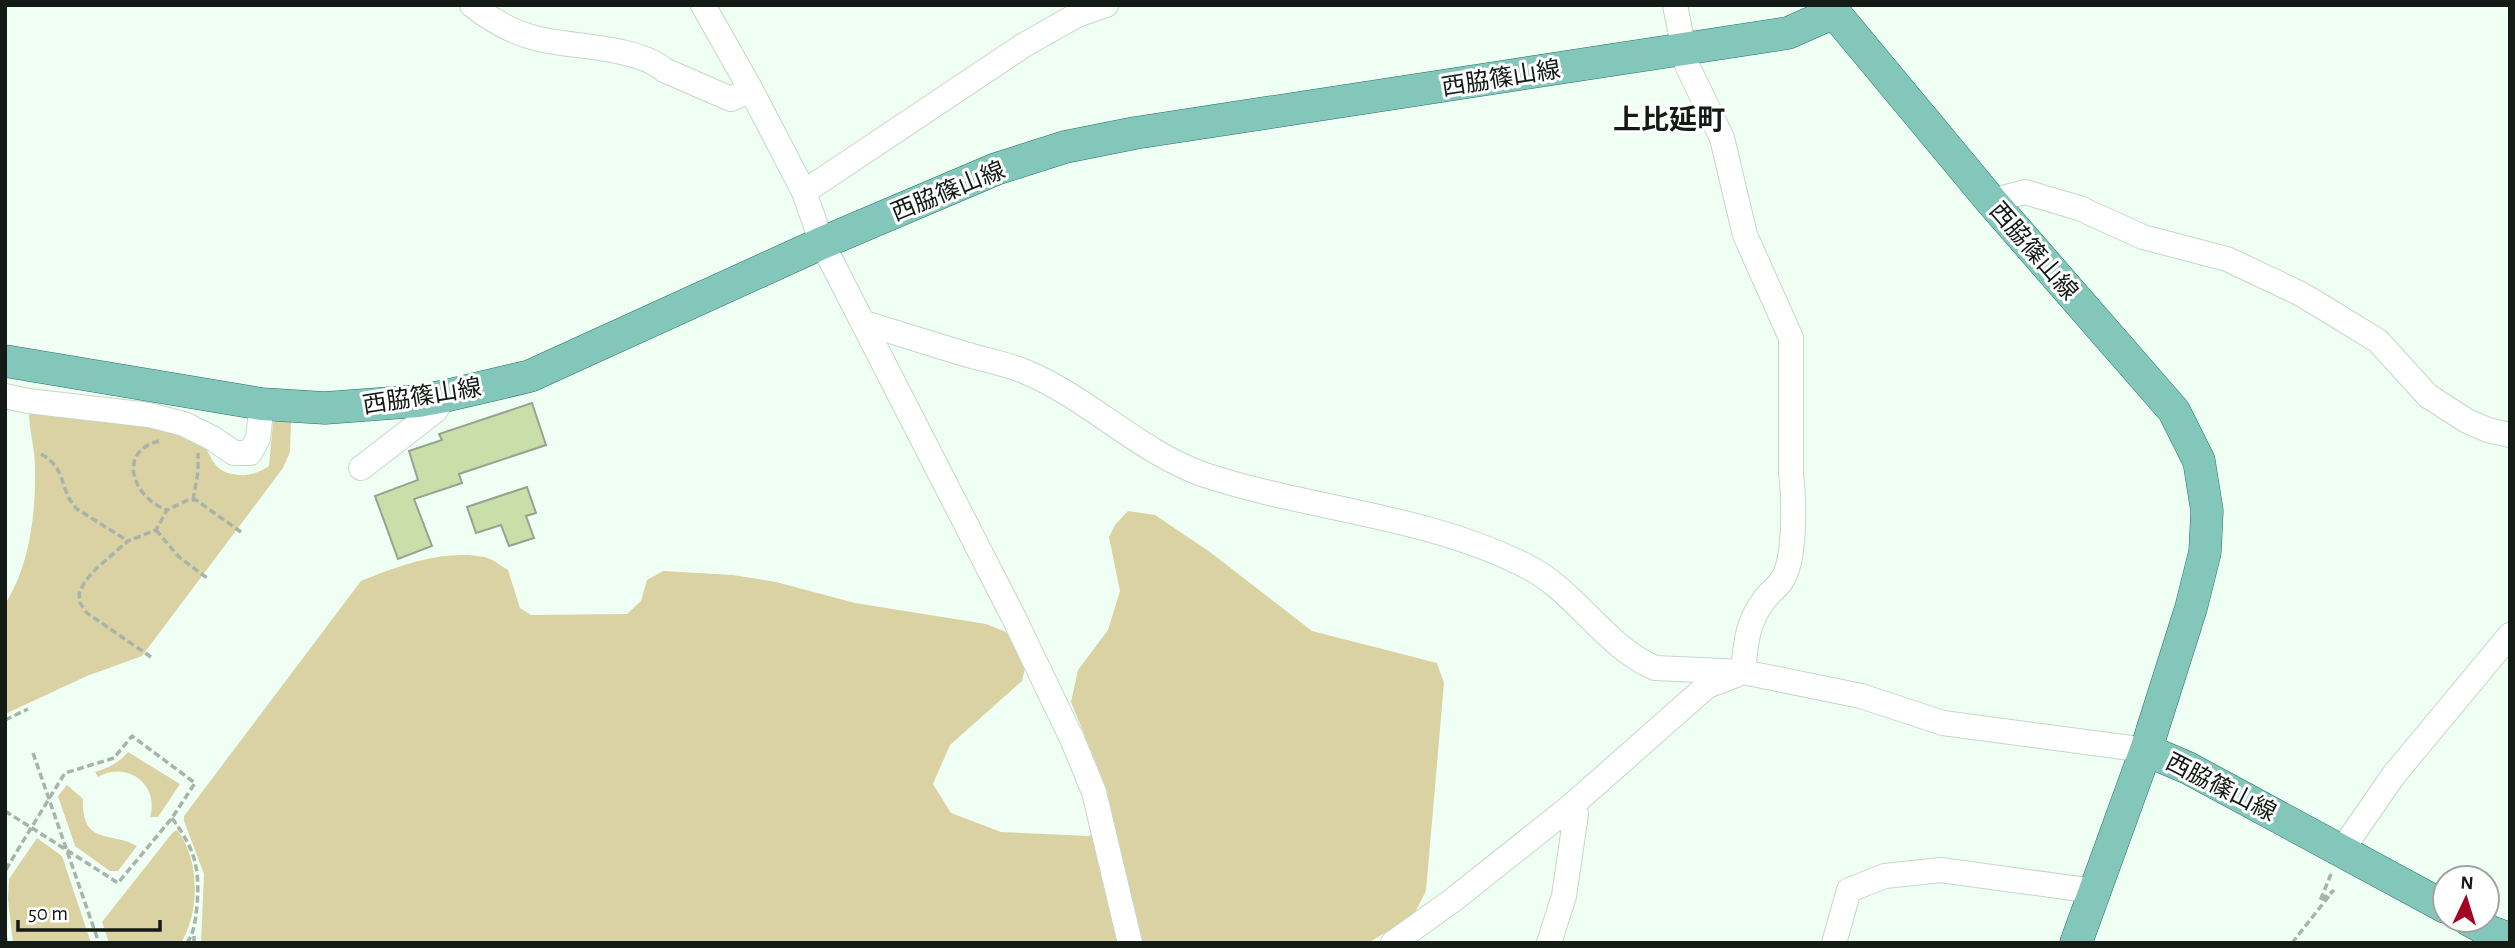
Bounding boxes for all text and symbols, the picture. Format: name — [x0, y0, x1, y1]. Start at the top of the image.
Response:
street label: 西脇篠山線 — [1440, 56, 1562, 100]
district label: 上比延町 — [1613, 105, 1725, 135]
street label: 西脇篠山線 — [887, 156, 1009, 226]
street label: 西脇篠山線 — [1985, 197, 2083, 305]
street label: 西脇篠山線 — [361, 374, 483, 418]
street label: 西脇篠山線 — [2162, 748, 2280, 826]
north arrow — [2431, 864, 2501, 934]
text: N — [2460, 874, 2474, 893]
scale bar — [18, 888, 159, 932]
text: 50 m — [28, 903, 68, 924]

